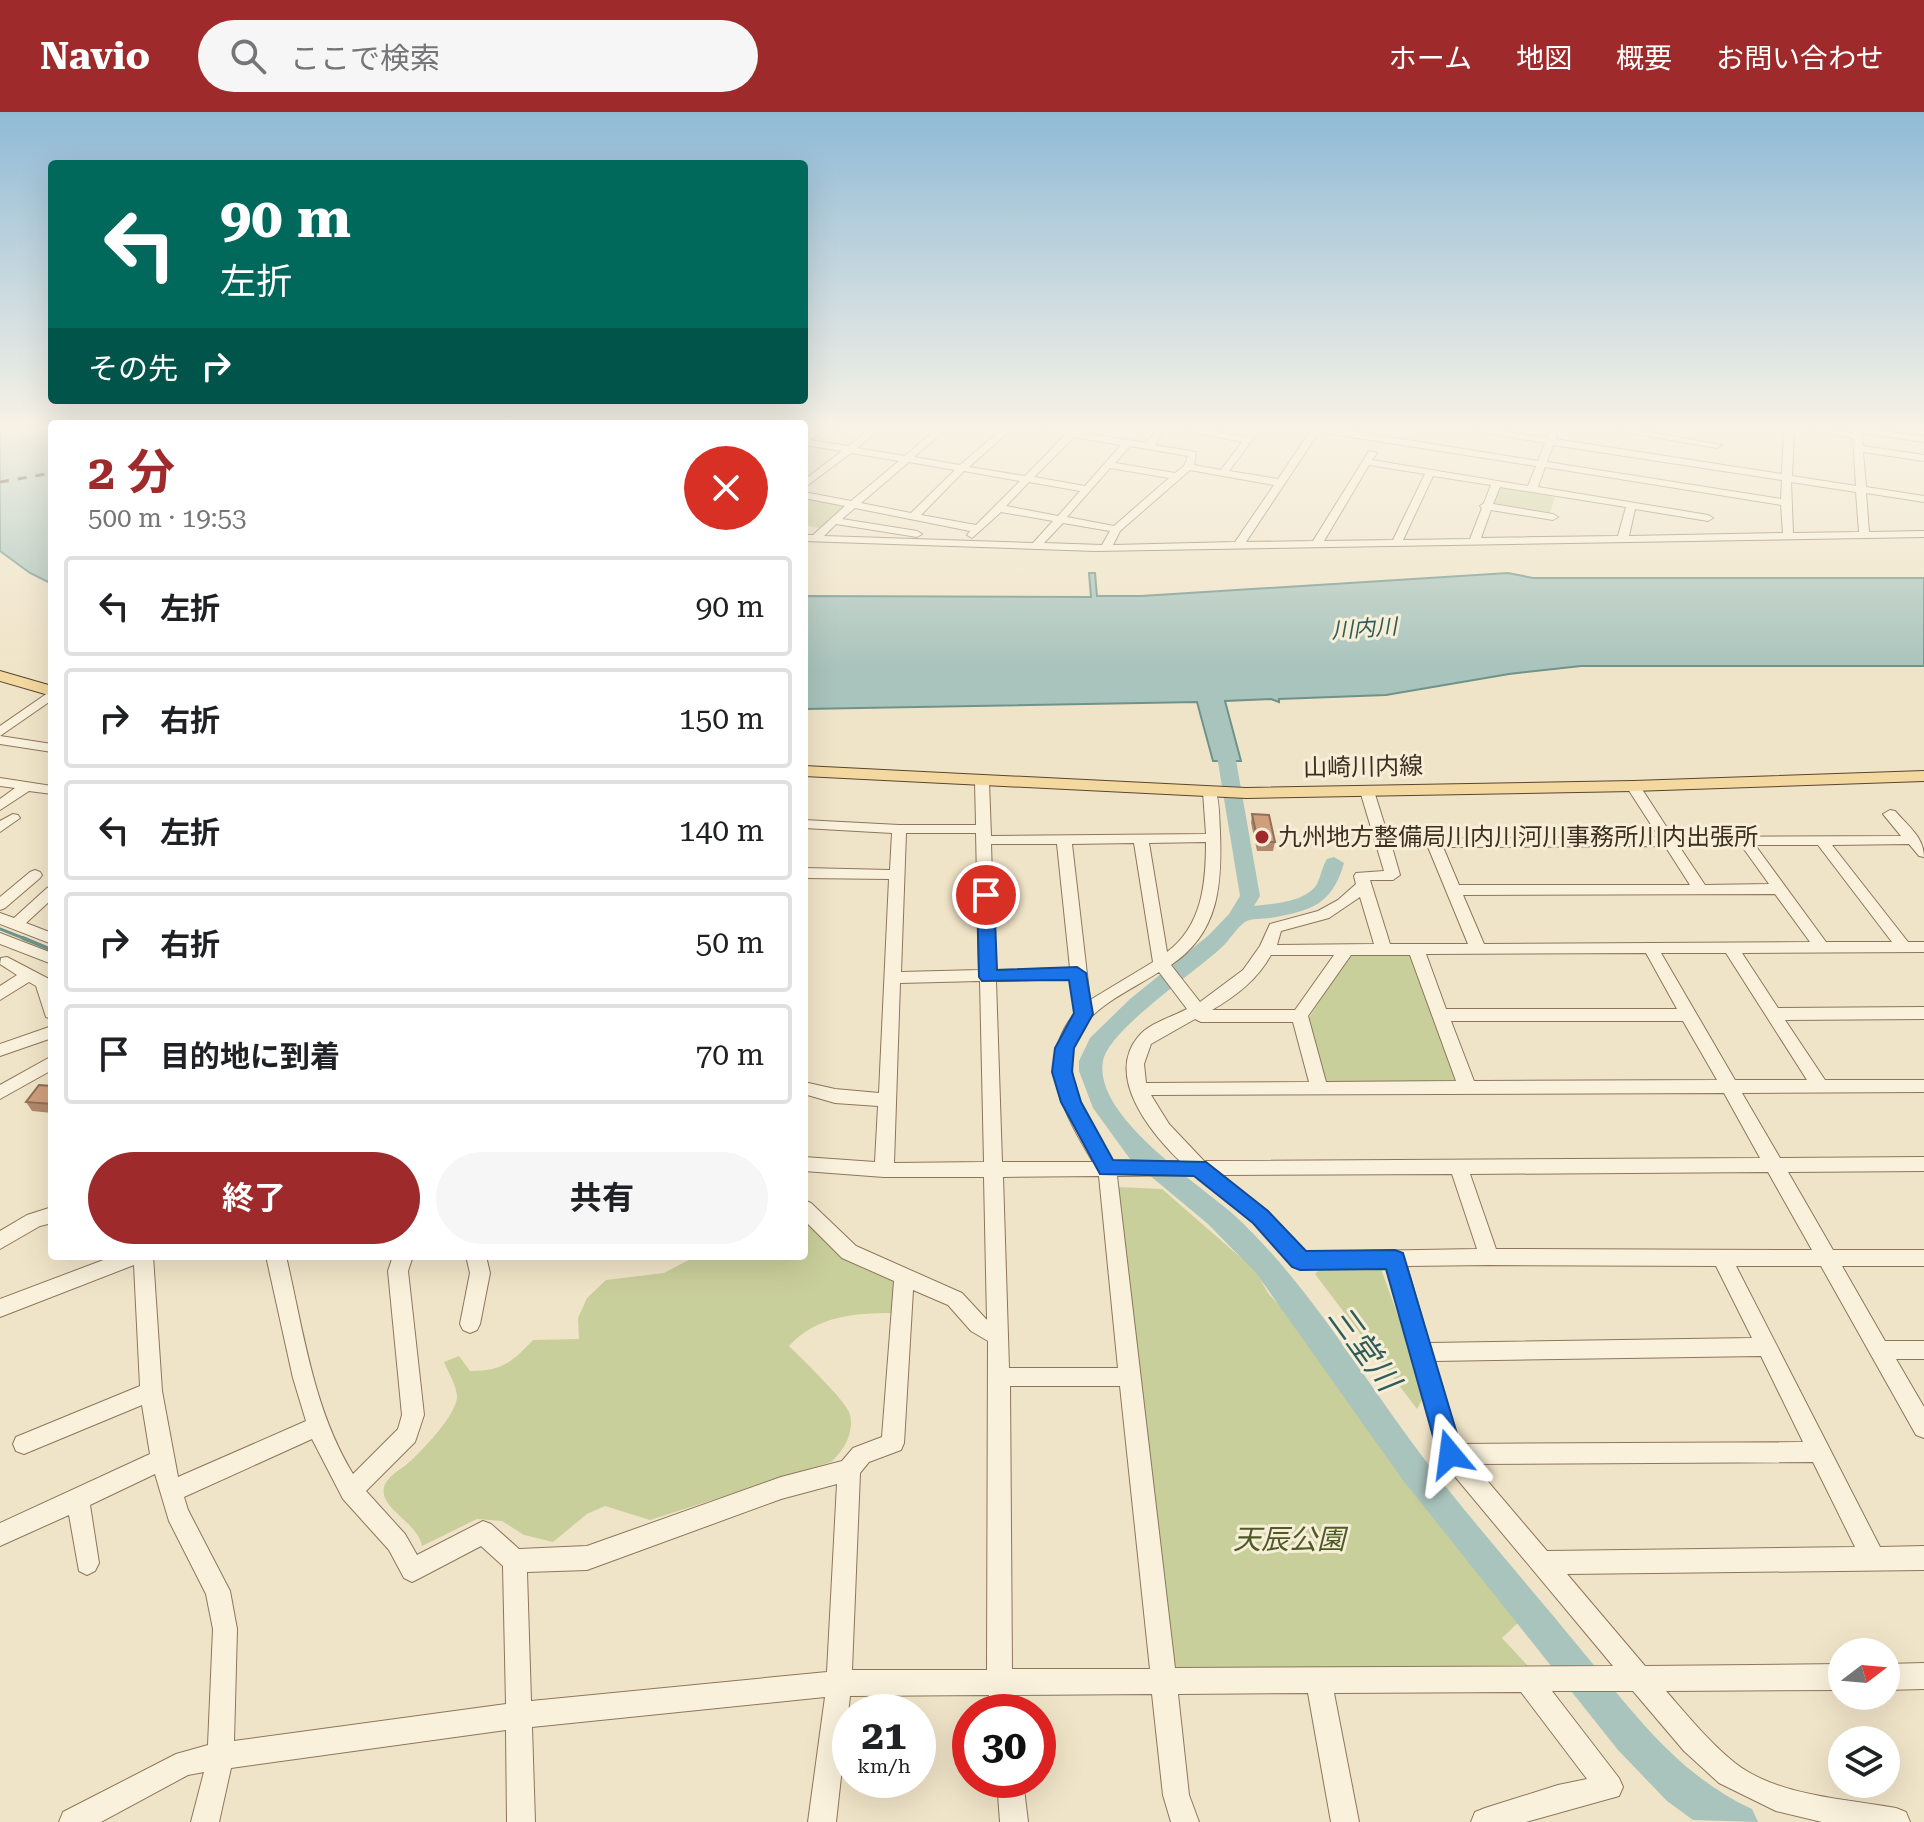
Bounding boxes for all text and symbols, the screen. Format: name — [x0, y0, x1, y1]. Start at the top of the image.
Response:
search box — [198, 20, 758, 92]
text: Navio — [40, 34, 150, 78]
icon: search — [226, 34, 270, 78]
text: ここで検索 — [290, 41, 440, 76]
text: ホーム — [1389, 42, 1472, 75]
text: 地図 — [1516, 42, 1572, 75]
text: 概要 — [1616, 42, 1672, 75]
text: お問い合わせ — [1716, 42, 1884, 75]
text: 90 m — [220, 185, 351, 251]
icon: left — [88, 192, 192, 296]
text: 左折 — [220, 261, 292, 303]
icon: right — [194, 344, 238, 388]
text: その先 — [88, 351, 178, 386]
text: 2 分 — [88, 445, 175, 501]
button: close — [684, 446, 768, 530]
text: 500 m · 19:53 — [88, 503, 247, 533]
icon: left — [92, 584, 136, 628]
text: 90 m — [695, 589, 764, 624]
text: 左折 — [160, 591, 220, 626]
water label: 川内川 — [1330, 614, 1400, 643]
icon: right — [92, 696, 136, 740]
text: 150 m — [679, 701, 764, 736]
text: 右折 — [160, 703, 220, 738]
street label: 山崎川内線 — [1303, 752, 1423, 782]
icon: left — [92, 808, 136, 852]
text: 140 m — [679, 813, 764, 848]
text: 左折 — [160, 815, 220, 850]
place label: 九州地方整備局川内川河川事務所川内出張所 — [1278, 823, 1758, 851]
marker: 九州地方整備局川内川河川事務所川内出張所 — [1253, 828, 1271, 846]
pin — [952, 861, 1020, 929]
icon: arrive — [964, 873, 1008, 917]
icon: right — [92, 920, 136, 964]
text: 50 m — [695, 925, 764, 960]
text: 右折 — [160, 927, 220, 962]
icon: arrive — [92, 1032, 136, 1076]
text: 70 m — [695, 1037, 764, 1072]
text: 目的地に到着 — [160, 1039, 340, 1074]
button: 終了 — [88, 1152, 420, 1244]
button: 共有 — [436, 1152, 768, 1244]
water label: 三堂川 — [1320, 1298, 1409, 1400]
position arrow — [1408, 1412, 1492, 1496]
park label: 天辰公園 — [1233, 1523, 1349, 1556]
north arrow — [1828, 1638, 1900, 1710]
map controls — [1828, 1638, 1900, 1798]
speed limit sign: 30 — [952, 1694, 1056, 1798]
text: 21 — [862, 1712, 906, 1759]
button: layers — [1828, 1726, 1900, 1798]
text: km/h — [857, 1754, 911, 1778]

